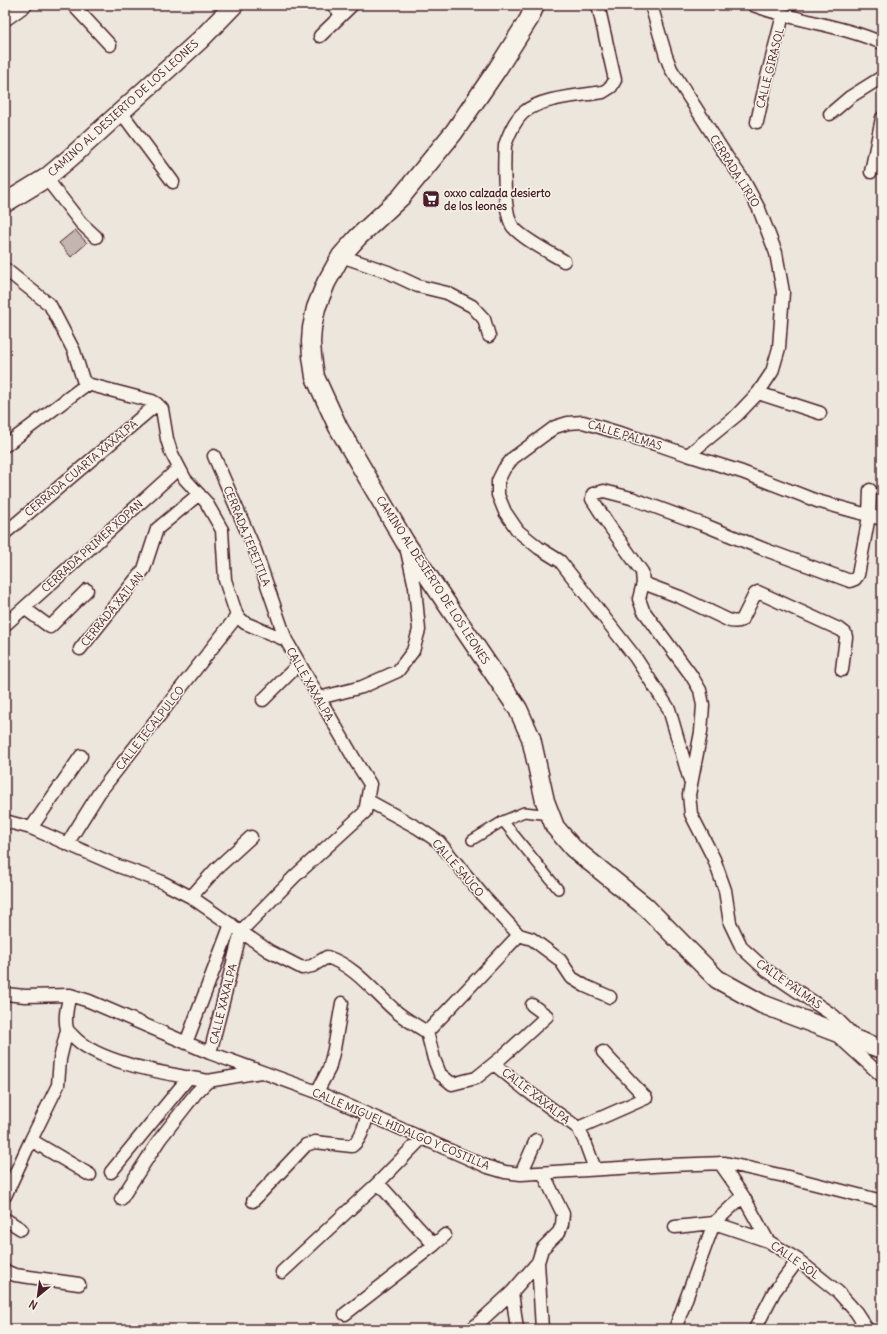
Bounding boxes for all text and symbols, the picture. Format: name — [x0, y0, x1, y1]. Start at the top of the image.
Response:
street label: CALLE GIRASOL — [753, 26, 787, 110]
street label: CAMINO AL DESIERTO DE LOS LEONES — [45, 37, 201, 179]
street label: CERRADA LIRIO — [707, 132, 763, 210]
place label: oxxo calzada desierto de los leones — [444, 186, 551, 213]
supermarket icon: oxxo calzada desierto de los leones — [421, 189, 441, 209]
street label: CERRADA CUARTA XAXALPA — [22, 417, 140, 519]
street label: CALLE PALMAS — [586, 417, 664, 453]
street label: CERRADA TEPETITLA — [221, 484, 273, 588]
street label: CAMINO AL DESIERTO DE LOS LEONES — [373, 493, 493, 667]
street label: CERRADA PRIMER XOPAN — [38, 497, 146, 595]
street label: CERRADA XATLAN — [78, 569, 146, 649]
street label: CALLE XAXALPA — [283, 645, 337, 723]
street label: CALLE TECALPULCO — [113, 683, 187, 773]
street label: CALLE SAÚCO — [429, 836, 488, 900]
street label: CALLE PALMAS — [754, 956, 824, 1012]
street label: CALLE XAXALPA — [206, 962, 240, 1046]
street label: CALLE XAXALPA — [499, 1065, 573, 1127]
street label: CALLE MIGUEL HIDALGO Y COSTILLA — [310, 1085, 492, 1173]
street label: CALLE SOL — [768, 1238, 822, 1282]
north arrow — [18, 1276, 58, 1316]
text: N — [26, 1297, 40, 1313]

